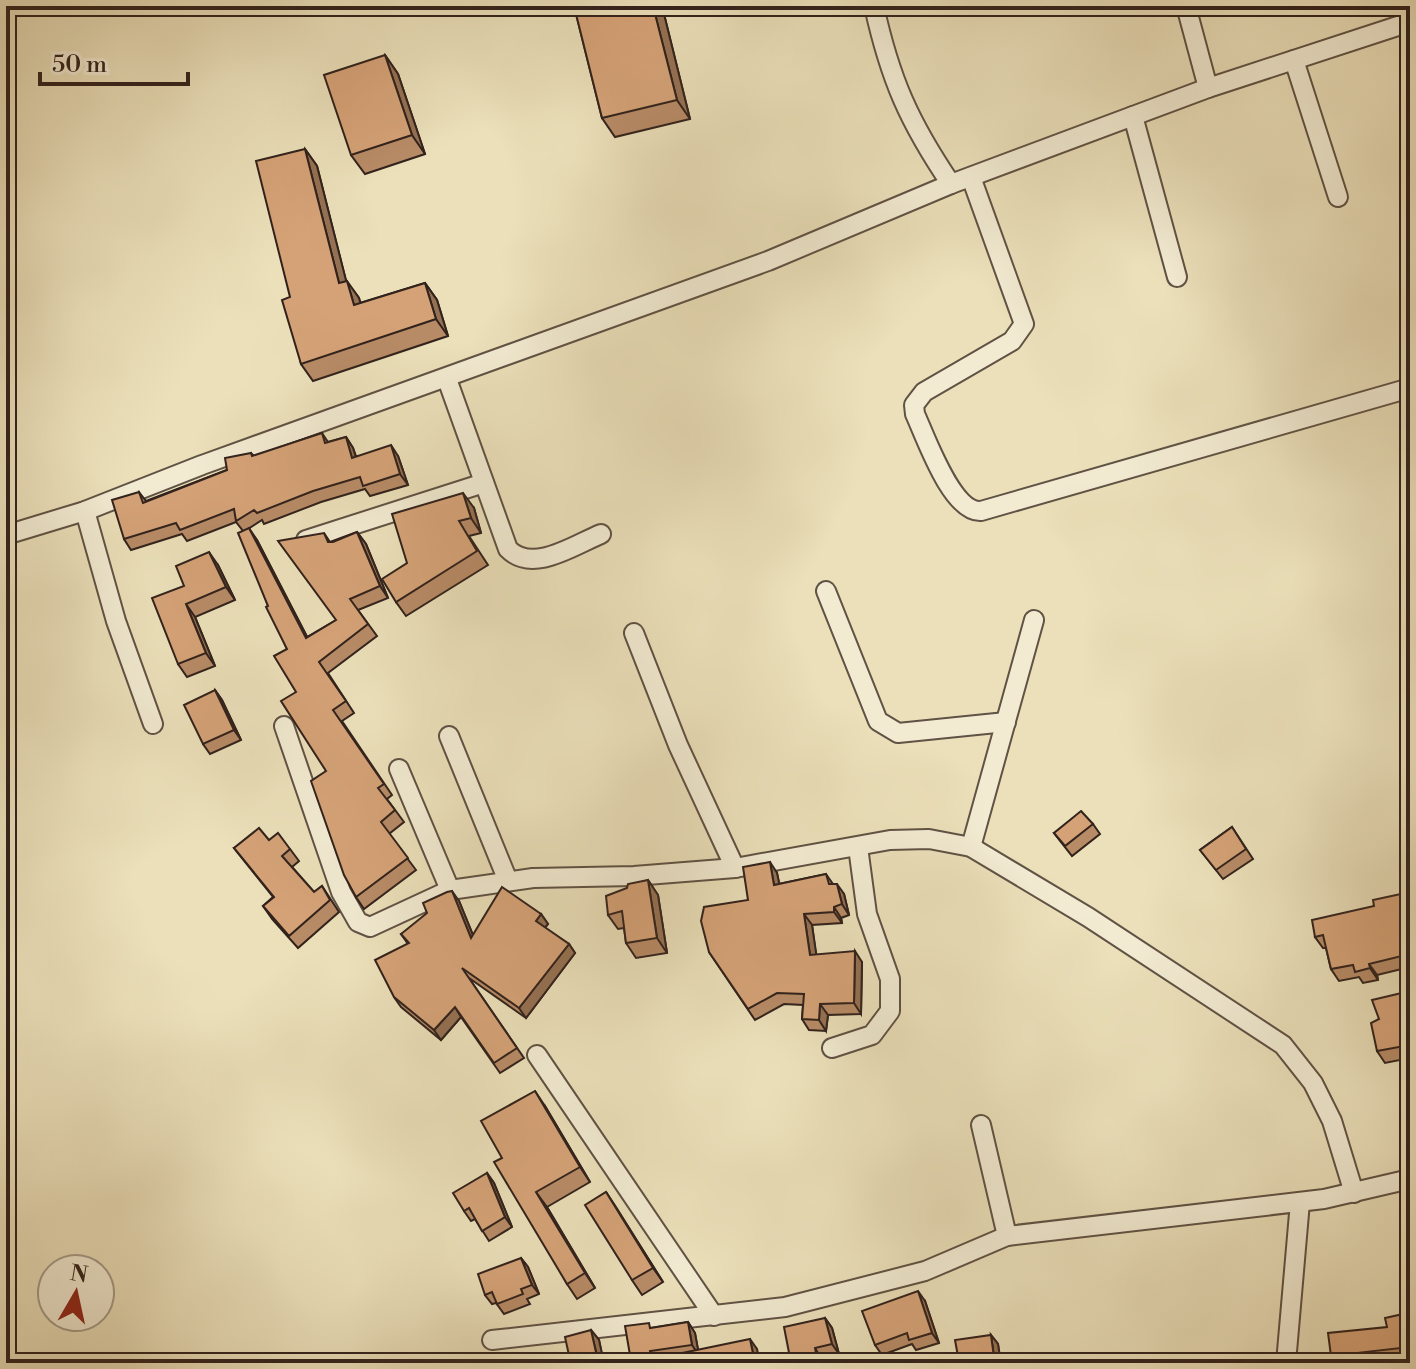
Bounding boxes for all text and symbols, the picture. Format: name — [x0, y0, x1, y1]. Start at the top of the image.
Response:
scale bar — [40, 36, 188, 86]
text: 50 m — [52, 50, 107, 80]
north arrow — [36, 1253, 116, 1333]
text: N — [68, 1260, 90, 1290]

